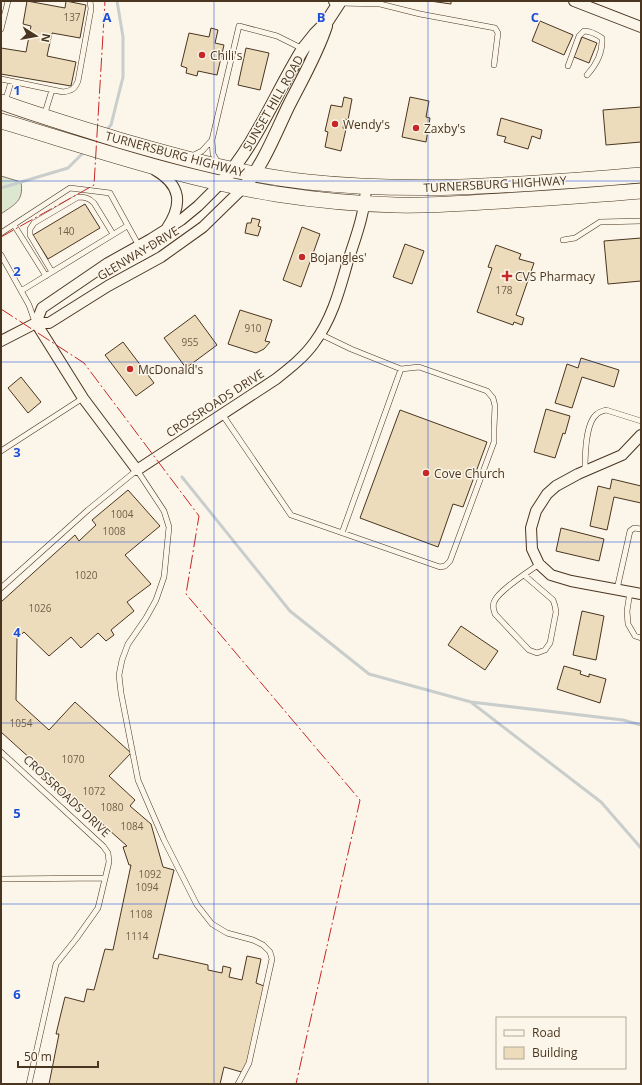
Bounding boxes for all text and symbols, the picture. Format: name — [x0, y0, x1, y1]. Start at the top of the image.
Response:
text: A — [103, 8, 112, 26]
text: B — [317, 8, 326, 26]
text: C — [531, 8, 539, 26]
house number: 137 — [63, 10, 81, 24]
north arrow — [16, 16, 56, 56]
text: N — [38, 32, 55, 44]
place label: Chili's — [210, 47, 243, 64]
marker: Chili's — [197, 50, 207, 60]
street label: SUNSET HILL ROAD — [239, 52, 307, 154]
text: 1 — [13, 81, 21, 99]
place label: Wendy's — [343, 116, 390, 133]
marker: Wendy's — [330, 119, 340, 129]
place label: Zaxby's — [424, 120, 466, 137]
marker: Zaxby's — [411, 123, 421, 133]
street label: TURNERSBURG HIGHWAY — [104, 127, 247, 181]
street label: TURNERSBURG HIGHWAY — [423, 172, 567, 196]
street label: GLENWAY DRIVE — [94, 222, 182, 284]
house number: 140 — [57, 224, 75, 238]
place label: Bojangles' — [310, 249, 367, 266]
marker: Bojangles' — [297, 252, 307, 262]
text: 2 — [13, 262, 21, 280]
place label: CVS Pharmacy — [515, 268, 596, 285]
marker: CVS Pharmacy — [502, 271, 512, 281]
house number: 178 — [495, 283, 513, 297]
house number: 910 — [244, 321, 262, 335]
house number: 955 — [181, 335, 199, 349]
place label: McDonald's — [138, 361, 203, 378]
marker: McDonald's — [125, 364, 135, 374]
street label: CROSSROADS DRIVE — [163, 365, 267, 441]
text: 3 — [13, 443, 21, 461]
place label: Cove Church — [434, 465, 505, 482]
marker: Cove Church — [421, 468, 431, 478]
house number: 1004 — [111, 507, 134, 521]
house number: 1008 — [103, 524, 126, 538]
house number: 1020 — [75, 568, 98, 582]
house number: 1026 — [29, 601, 52, 615]
text: 4 — [13, 623, 21, 641]
house number: 1054 — [10, 716, 33, 730]
street label: CROSSROADS DRIVE — [20, 751, 114, 841]
house number: 1070 — [62, 752, 85, 766]
house number: 1072 — [83, 784, 106, 798]
house number: 1080 — [101, 800, 124, 814]
text: 5 — [13, 804, 21, 822]
house number: 1084 — [121, 819, 144, 833]
house number: 1092 — [139, 867, 162, 881]
house number: 1094 — [136, 880, 159, 894]
house number: 1108 — [130, 907, 153, 921]
house number: 1114 — [126, 929, 149, 943]
text: 6 — [13, 985, 21, 1003]
legend — [496, 1017, 626, 1069]
text: Road — [532, 1024, 561, 1041]
scale bar — [18, 1043, 98, 1069]
text: Building — [532, 1044, 578, 1061]
text: 50 m — [24, 1048, 52, 1065]

